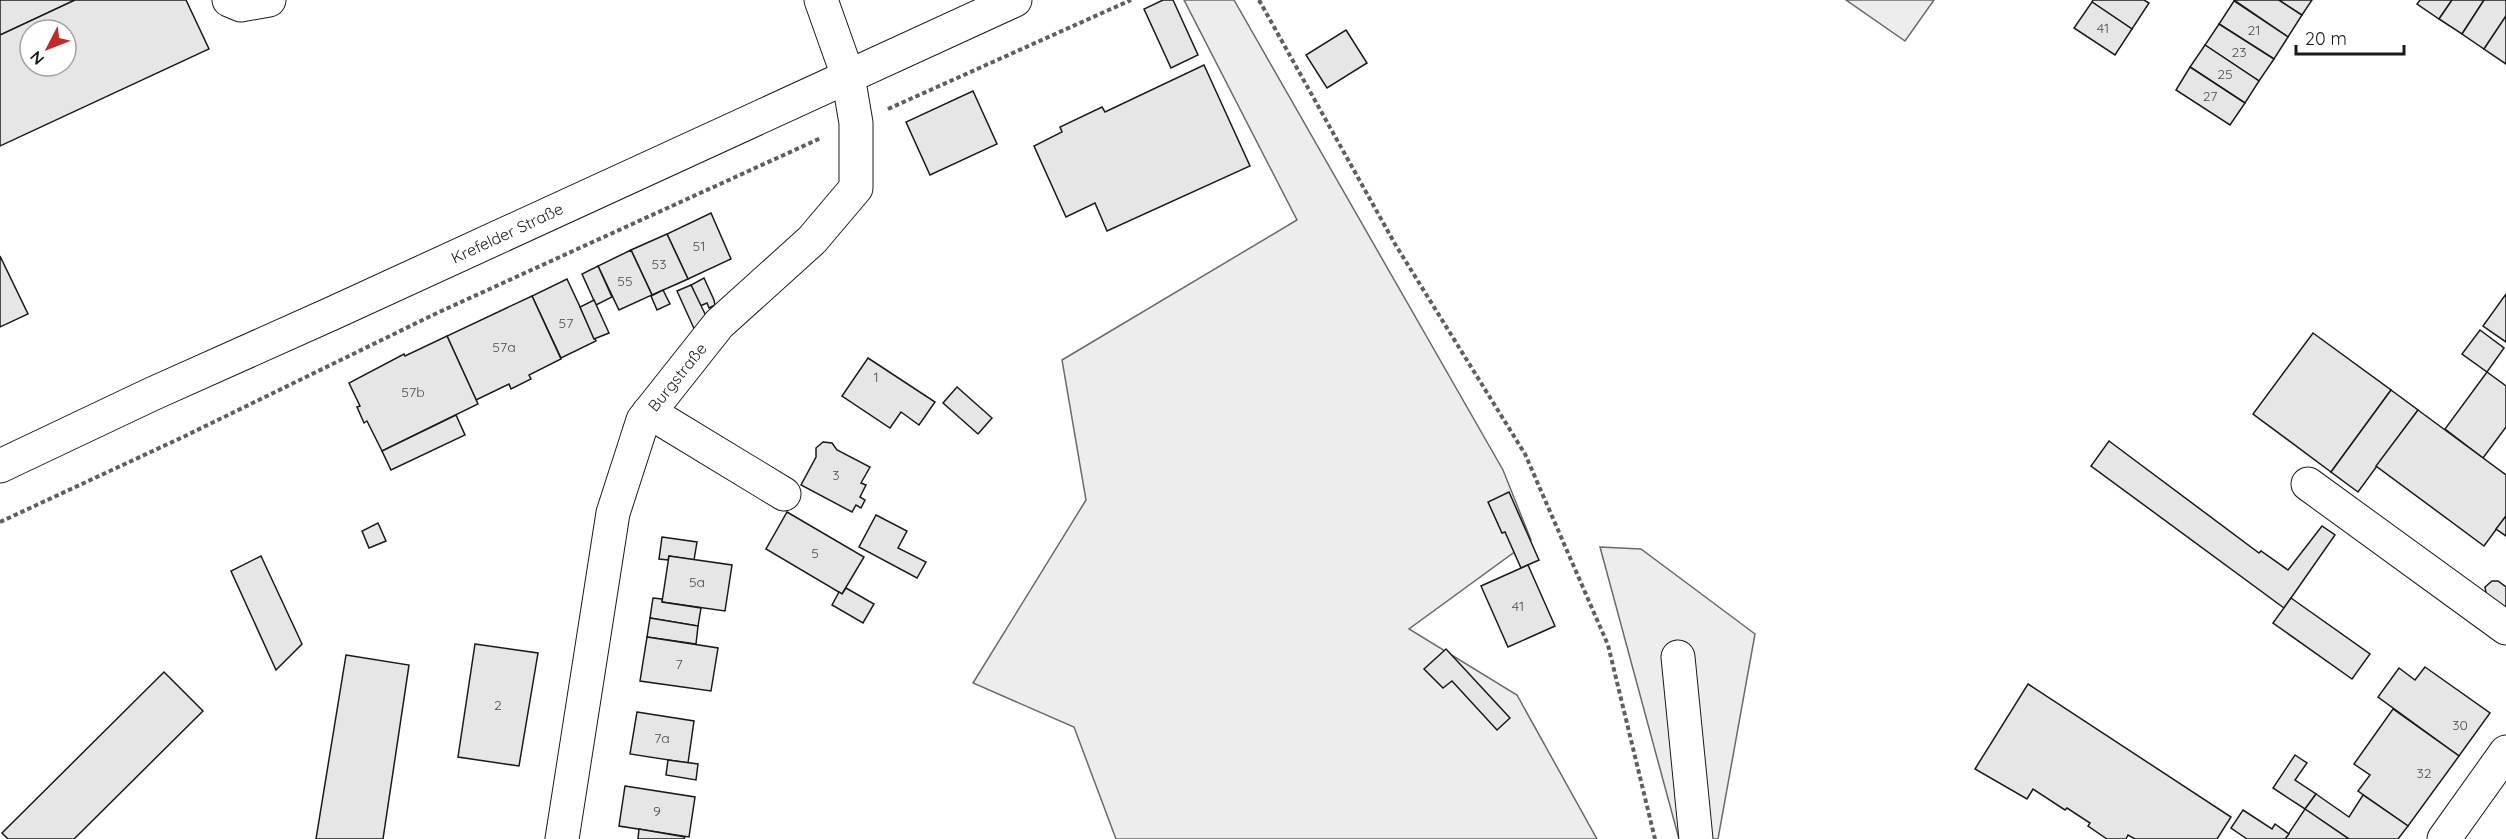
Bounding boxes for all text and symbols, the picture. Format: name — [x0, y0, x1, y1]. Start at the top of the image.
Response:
north arrow — [18, 18, 78, 78]
scale bar — [2296, 18, 2404, 56]
house number: 41 — [2097, 19, 2109, 37]
house number: 21 — [2248, 21, 2260, 39]
text: 20 m — [2305, 27, 2347, 50]
house number: 23 — [2231, 43, 2247, 61]
text: N — [25, 47, 48, 69]
house number: 25 — [2217, 65, 2233, 83]
house number: 27 — [2203, 87, 2217, 105]
street label: Krefelder Straße — [448, 198, 566, 268]
house number: 51 — [693, 237, 705, 255]
house number: 53 — [652, 255, 666, 273]
house number: 55 — [617, 272, 633, 290]
house number: 57 — [559, 314, 573, 332]
house number: 57a — [492, 338, 516, 356]
street label: Burgstraße — [643, 339, 711, 415]
house number: 1 — [873, 368, 879, 386]
house number: 57b — [401, 383, 425, 401]
house number: 3 — [832, 466, 840, 484]
house number: 5 — [811, 544, 819, 562]
house number: 5a — [689, 573, 705, 591]
house number: 41 — [1512, 597, 1524, 615]
house number: 7 — [675, 655, 683, 673]
house number: 2 — [494, 696, 502, 714]
house number: 30 — [2452, 716, 2468, 734]
house number: 7a — [654, 729, 670, 747]
house number: 32 — [2416, 764, 2432, 782]
house number: 9 — [653, 802, 661, 820]

